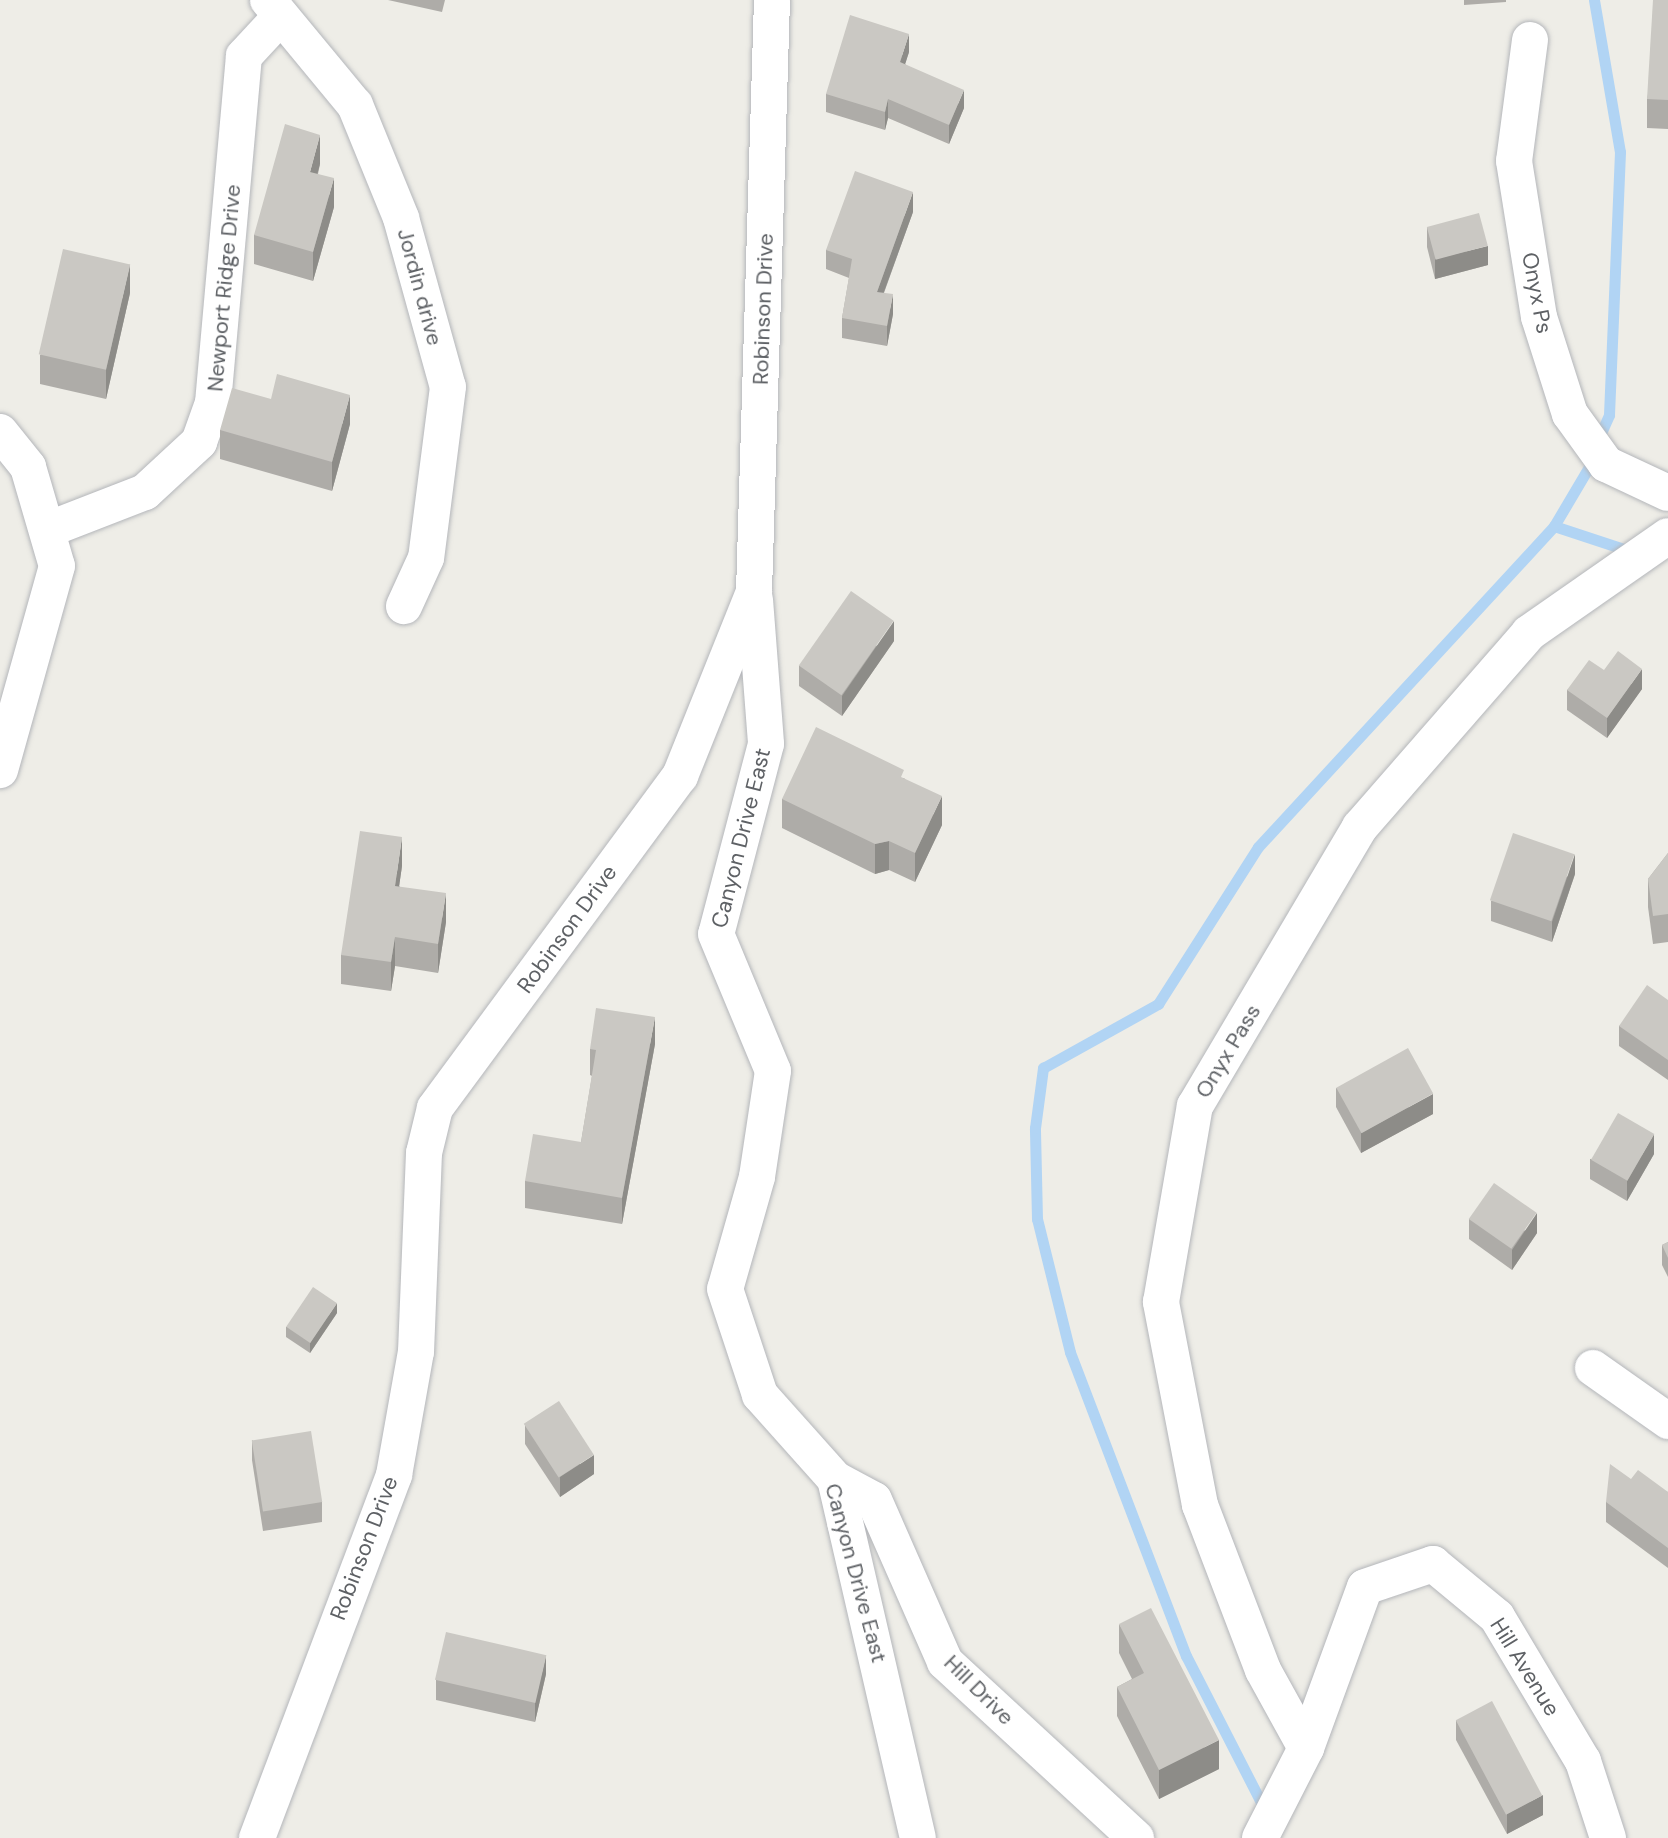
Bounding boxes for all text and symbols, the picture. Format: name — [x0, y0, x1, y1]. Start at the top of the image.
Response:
street label: Newport Ridge Drive — [202, 183, 246, 393]
street label: Jordin drive — [392, 226, 448, 348]
street label: Robinson Drive — [747, 233, 779, 385]
street label: Onyx Ps — [1516, 250, 1558, 336]
street label: Canyon Drive East — [706, 745, 776, 931]
street label: Robinson Drive — [512, 860, 622, 998]
street label: Onyx Pass — [1190, 999, 1266, 1103]
street label: Robinson Drive — [324, 1472, 404, 1624]
street label: Canyon Drive East — [819, 1481, 893, 1665]
street label: Hill Avenue — [1484, 1613, 1566, 1721]
street label: Hill Drive — [939, 1650, 1019, 1730]

